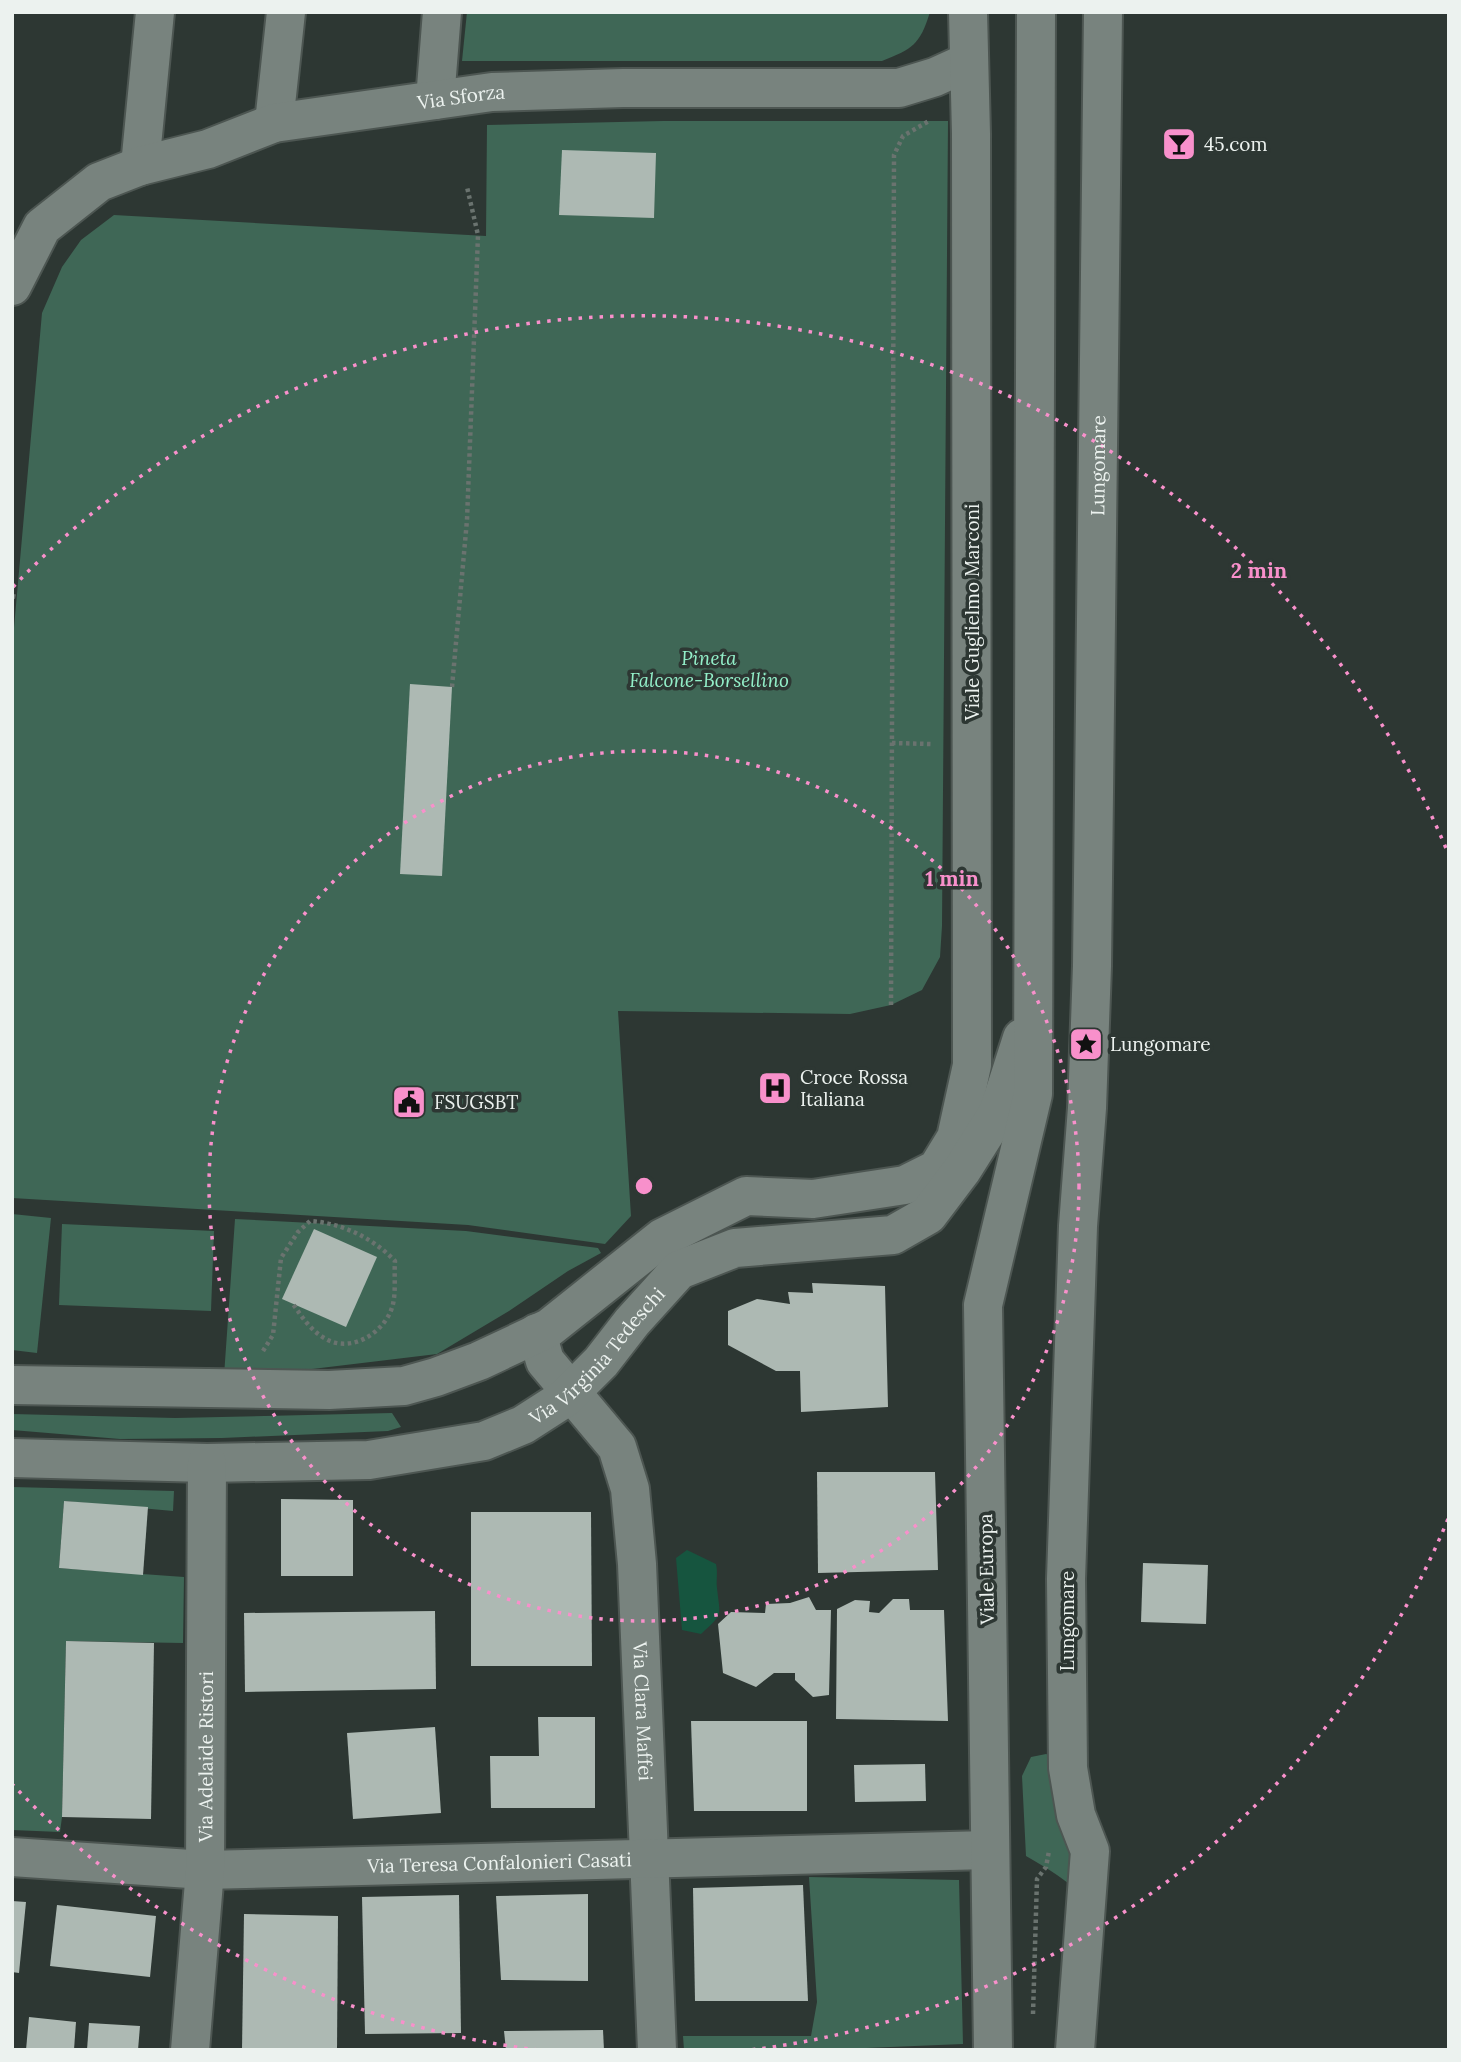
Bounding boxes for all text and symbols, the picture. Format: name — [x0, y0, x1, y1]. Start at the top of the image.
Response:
street label: Via Sforza — [415, 80, 506, 115]
bar icon: 45.com — [1160, 125, 1198, 163]
place label: 45.com — [1204, 132, 1267, 156]
street label: Lungomare — [1085, 415, 1110, 516]
street label: Viale Guglielmo Marconi — [960, 504, 984, 721]
text: 2 min — [1231, 557, 1287, 584]
park label: Pineta Falcone-Borsellino — [629, 646, 789, 692]
text: 1 min — [925, 865, 979, 892]
place icon: Lungomare — [1067, 1025, 1105, 1063]
place label: Lungomare — [1110, 1032, 1211, 1056]
place label: Croce Rossa Italiana — [800, 1065, 908, 1111]
hospital icon: Croce Rossa Italiana — [756, 1069, 794, 1107]
public building icon: FSUGSBT — [390, 1083, 428, 1121]
place label: FSUGSBT — [434, 1090, 518, 1114]
centre of rings — [632, 1174, 656, 1198]
street label: Via Virginia Tedeschi — [524, 1282, 670, 1430]
street label: Viale Europa — [973, 1513, 999, 1626]
street label: Lungomare — [1055, 1571, 1079, 1671]
street label: Via Clara Maffei — [628, 1640, 658, 1781]
street label: Via Adelaide Ristori — [193, 1671, 218, 1843]
street label: Via Teresa Confalonieri Casati — [366, 1847, 632, 1878]

